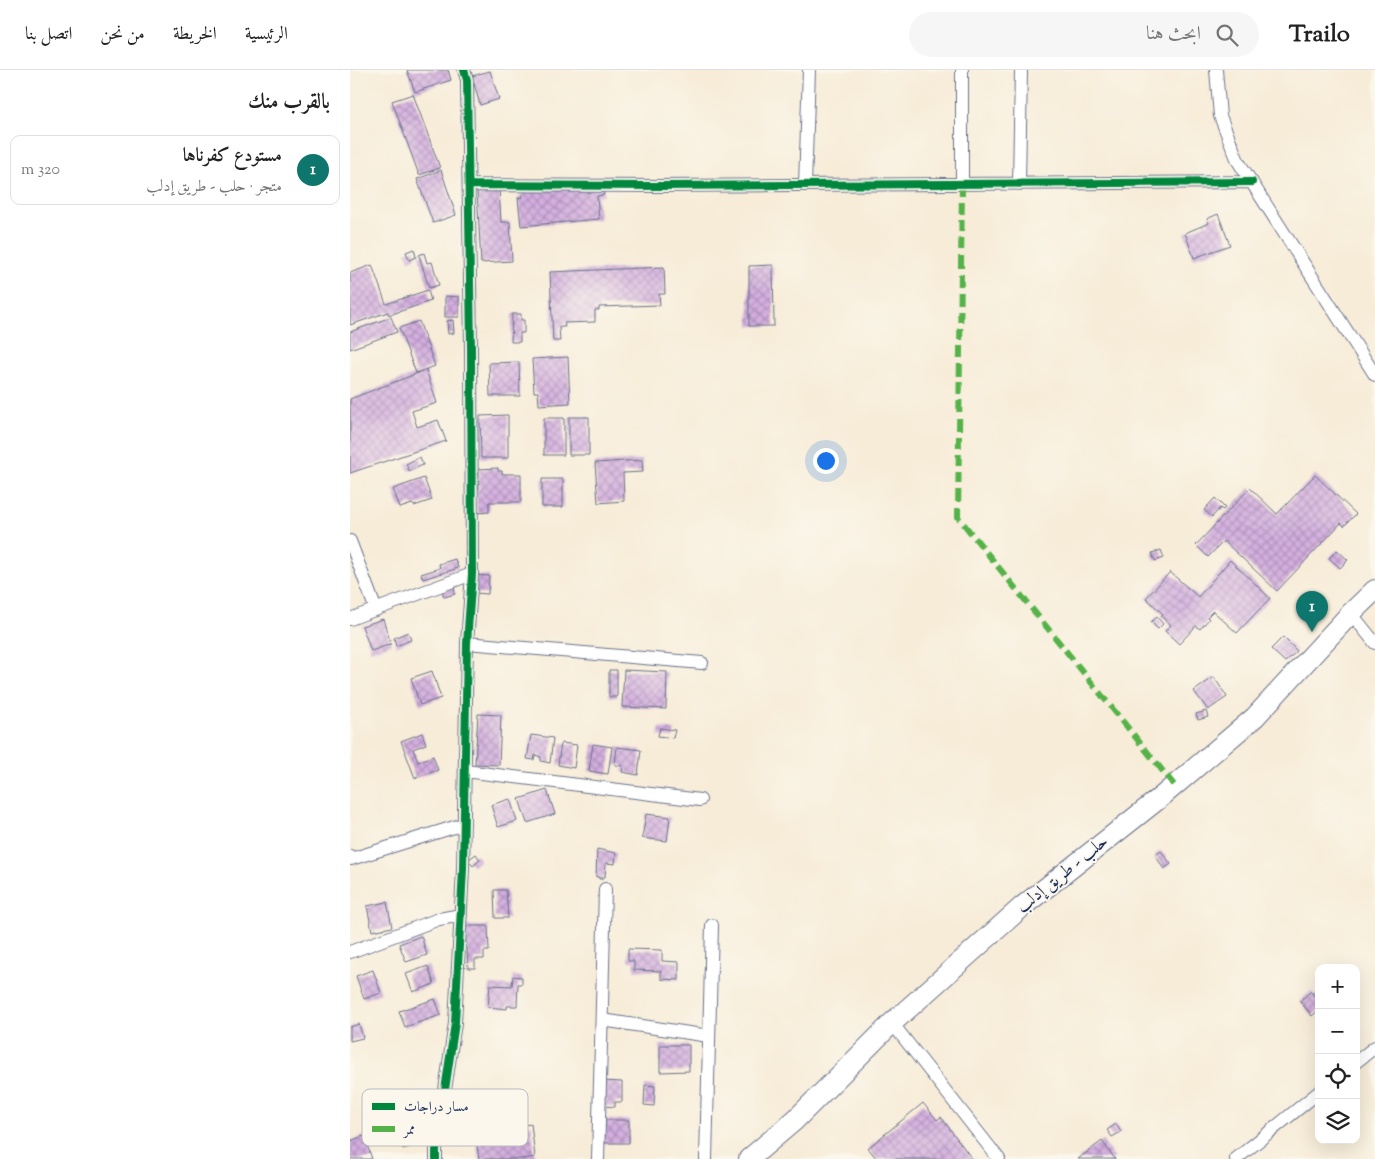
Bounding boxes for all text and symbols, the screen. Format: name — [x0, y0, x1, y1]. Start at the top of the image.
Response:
search box — [909, 12, 1259, 57]
text: Trailo — [1289, 18, 1350, 52]
text: ابحث هنا — [1146, 21, 1201, 48]
icon: search — [1213, 21, 1241, 49]
text: اتصل بنا — [25, 22, 72, 48]
text: من نحن — [100, 22, 145, 48]
text: الخريطة — [173, 22, 217, 48]
text: الرئيسية — [245, 22, 288, 48]
text: بالقرب منك — [248, 88, 330, 118]
text: مستودع كفرناها — [183, 143, 282, 170]
text: 320 m — [21, 159, 60, 182]
text: 1 — [310, 159, 316, 182]
text: متجر · حلب - طريق إدلب — [146, 176, 282, 199]
your location — [813, 448, 839, 474]
pin: 1 — [1296, 591, 1328, 632]
street label: حلب - طريق إدلب — [1011, 830, 1115, 920]
map controls — [1315, 964, 1360, 1144]
button: + — [1315, 964, 1360, 1009]
button: − — [1315, 1009, 1360, 1054]
button: locate — [1315, 1054, 1360, 1099]
legend — [362, 1089, 528, 1146]
text: مسار دراجات — [404, 1098, 469, 1118]
button: layers — [1315, 1099, 1360, 1144]
text: ممر — [402, 1121, 415, 1141]

